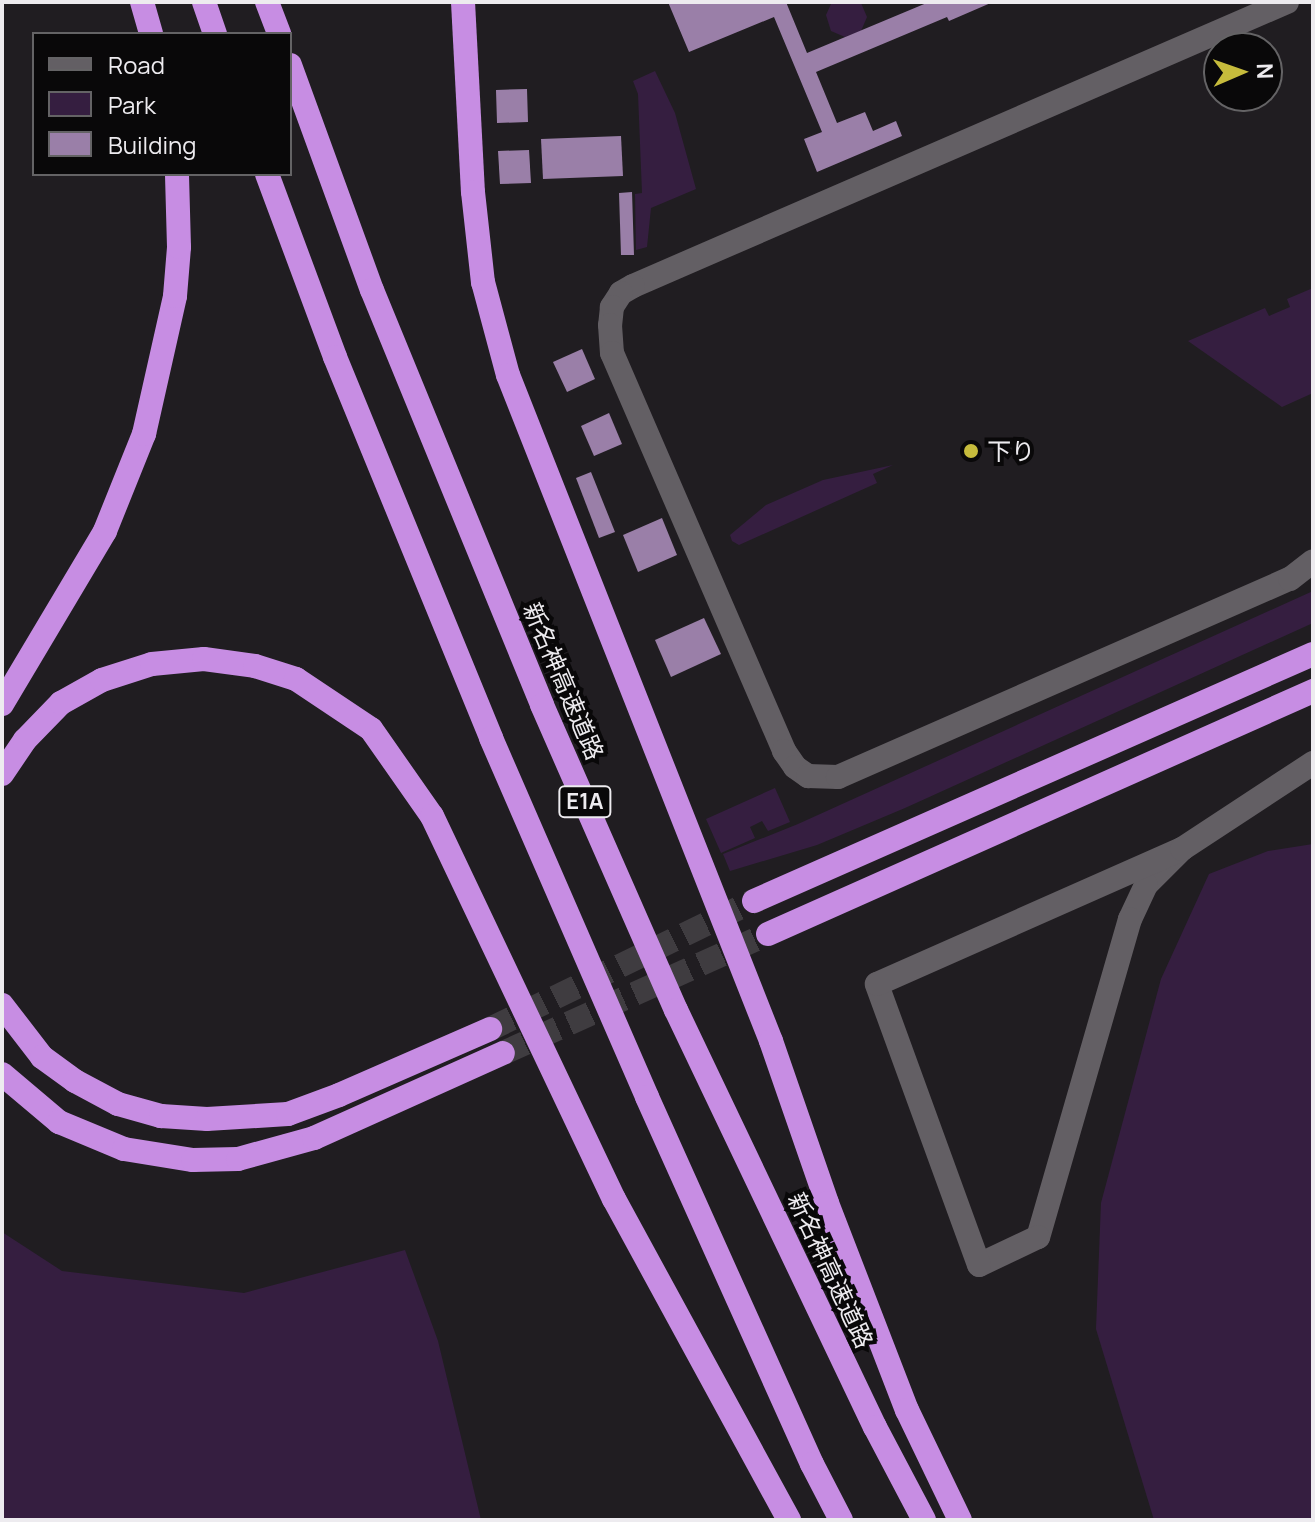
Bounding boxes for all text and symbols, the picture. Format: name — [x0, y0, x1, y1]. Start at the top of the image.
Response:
legend — [32, 32, 292, 176]
north arrow — [1203, 32, 1283, 112]
text: Road — [108, 48, 165, 81]
text: N — [1250, 63, 1280, 80]
text: Park — [108, 88, 156, 121]
text: Building — [108, 128, 196, 161]
place label: 下り — [987, 437, 1035, 465]
marker: 下り — [962, 442, 980, 460]
street label: 新名神高速道路 — [518, 598, 610, 764]
road number: E1A — [557, 784, 613, 820]
street label: 新名神高速道路 — [782, 1188, 880, 1352]

